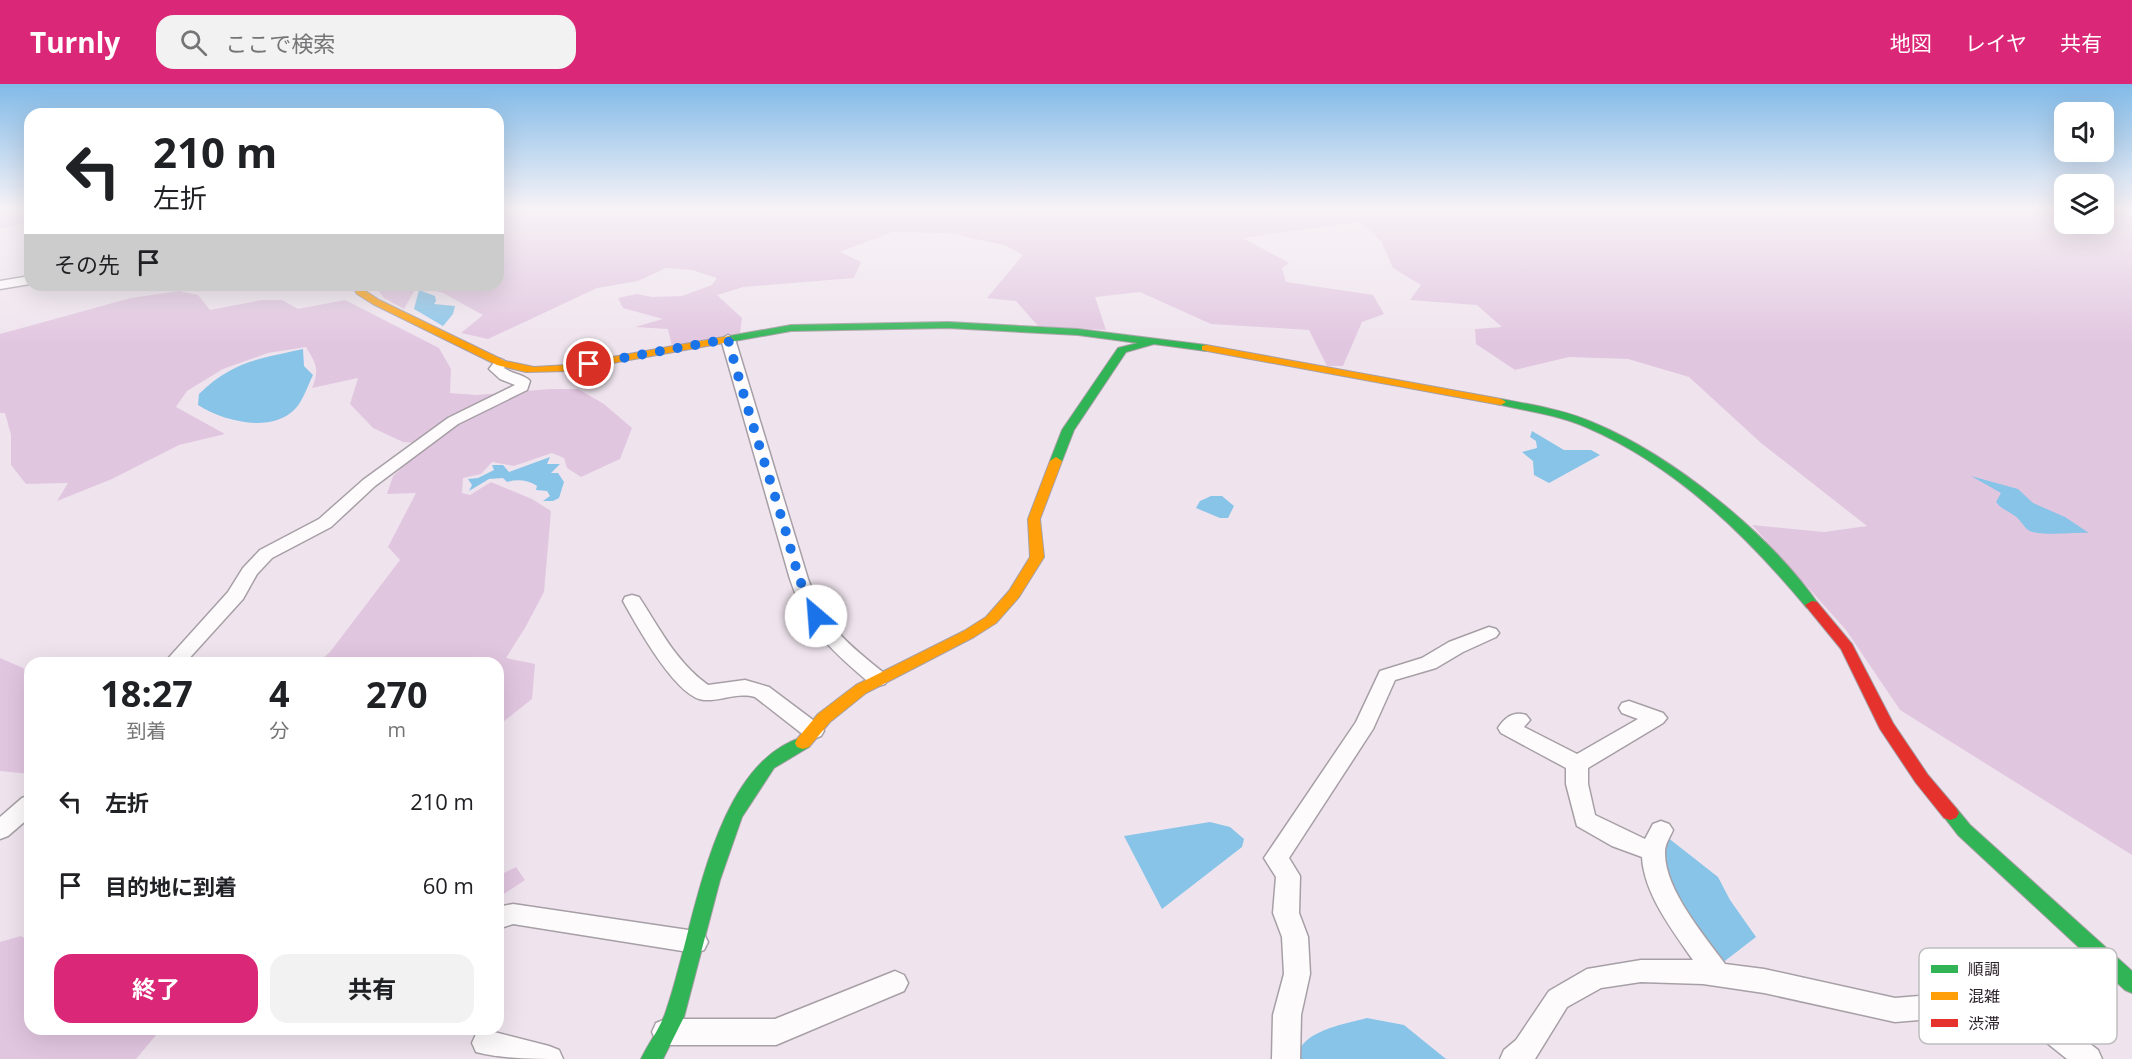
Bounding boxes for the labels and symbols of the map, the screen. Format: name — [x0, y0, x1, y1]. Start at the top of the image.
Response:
pin — [563, 338, 614, 389]
position arrow — [784, 584, 848, 648]
legend — [1919, 948, 2117, 1044]
text: 順調 — [1968, 958, 2000, 980]
text: 混雑 — [1968, 985, 2000, 1007]
text: 渋滞 — [1968, 1012, 2000, 1034]

